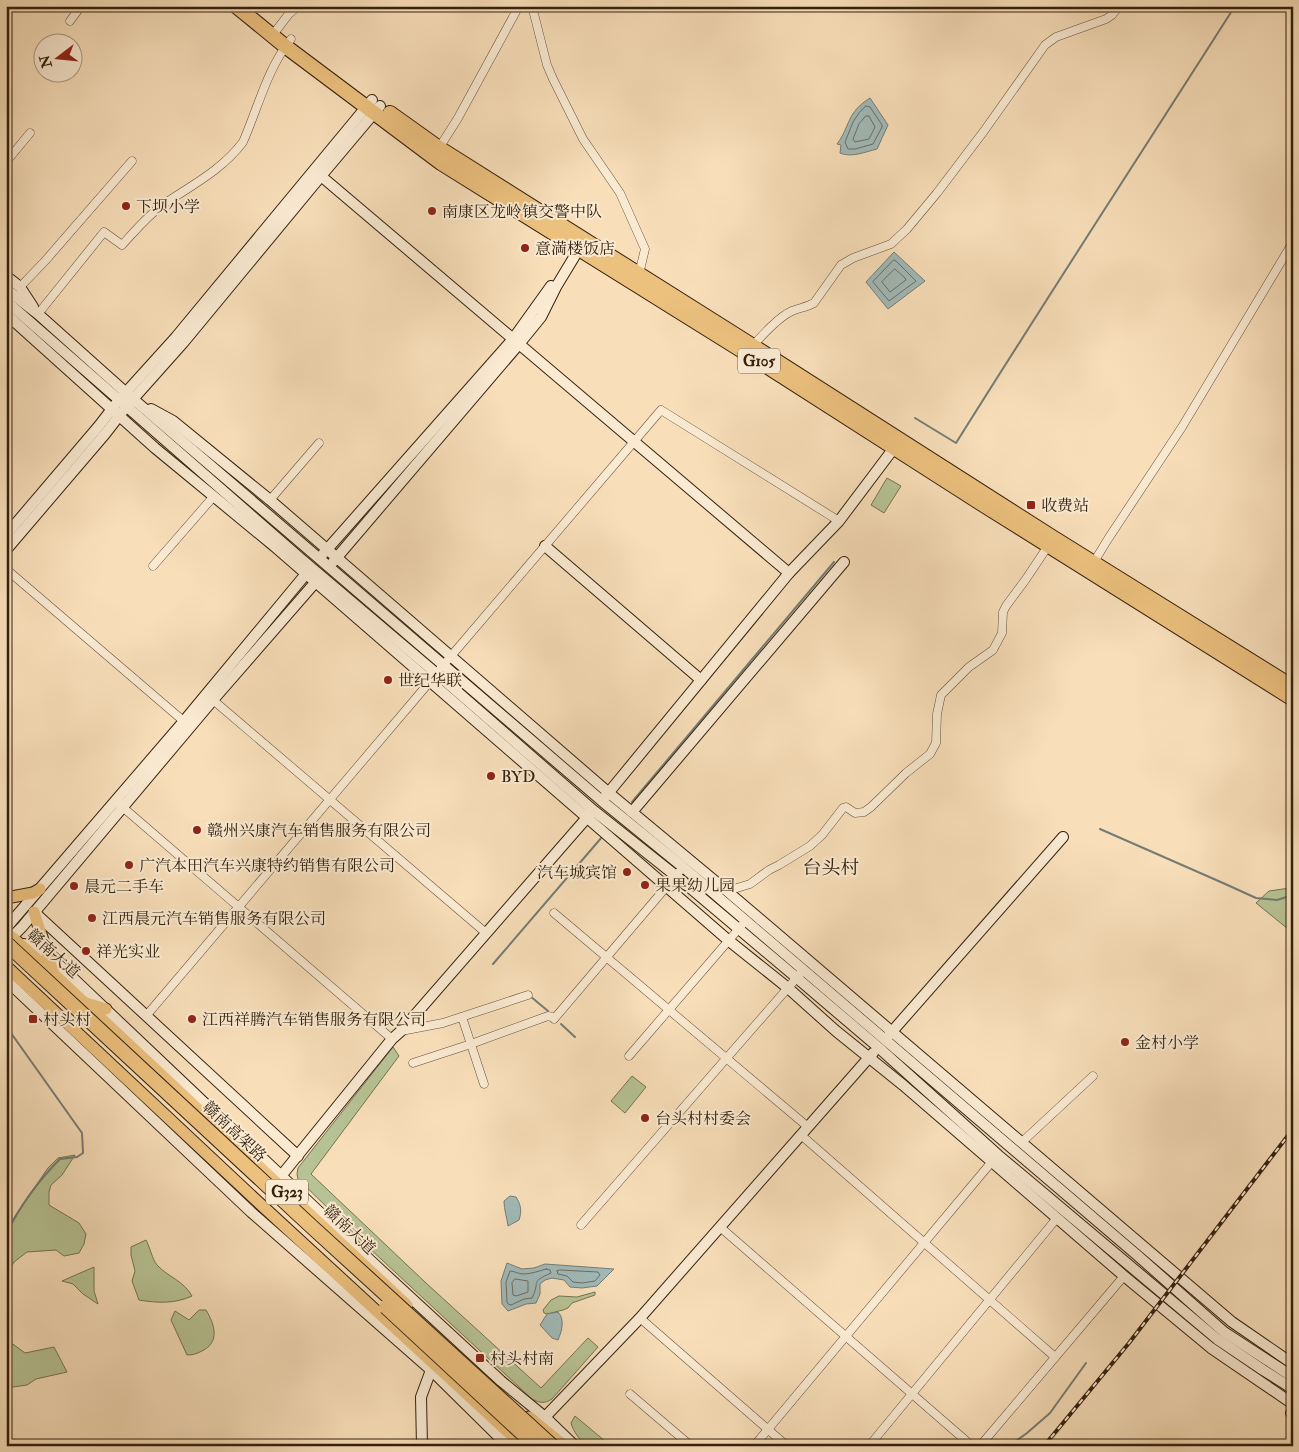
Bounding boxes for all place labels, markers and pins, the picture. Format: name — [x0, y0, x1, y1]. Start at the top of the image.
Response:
place label: 下坝小学 — [136, 197, 200, 217]
marker: 下坝小学 — [120, 200, 132, 212]
place label: 南康区龙岭镇交警中队 — [442, 202, 602, 222]
marker: 南康区龙岭镇交警中队 — [426, 205, 438, 217]
place label: 意満楼饭店 — [535, 239, 615, 259]
marker: 意満楼饭店 — [519, 242, 531, 254]
place label: 收费站 — [1041, 496, 1089, 516]
marker: 收费站 — [1025, 499, 1037, 511]
place label: 世纪华联 — [398, 671, 462, 691]
marker: 世纪华联 — [382, 674, 394, 686]
place label: BYD — [501, 767, 535, 787]
marker: BYD — [485, 770, 497, 782]
place label: 赣州兴康汽车销售服务有限公司 — [207, 821, 431, 841]
marker: 赣州兴康汽车销售服务有限公司 — [191, 824, 203, 836]
place label: 广汽本田汽车兴康特约销售有限公司 — [139, 856, 395, 876]
marker: 广汽本田汽车兴康特约销售有限公司 — [123, 859, 135, 871]
place label: 汽车城宾馆 — [537, 863, 617, 883]
marker: 汽车城宾馆 — [621, 866, 633, 878]
place label: 果果幼儿园 — [655, 876, 735, 896]
place label: 晨元二手车 — [84, 877, 164, 897]
marker: 果果幼儿园 — [639, 879, 651, 891]
marker: 晨元二手车 — [68, 880, 80, 892]
place label: 江西晨元汽车销售服务有限公司 — [102, 909, 326, 929]
marker: 江西晨元汽车销售服务有限公司 — [86, 912, 98, 924]
place label: 祥光实业 — [96, 942, 160, 962]
marker: 祥光实业 — [80, 945, 92, 957]
place label: 村头村 — [43, 1010, 91, 1030]
place label: 江西祥腾汽车销售服务有限公司 — [202, 1010, 426, 1030]
marker: 村头村 — [27, 1013, 39, 1025]
marker: 江西祥腾汽车销售服务有限公司 — [186, 1013, 198, 1025]
place label: 金村小学 — [1135, 1033, 1199, 1053]
marker: 金村小学 — [1119, 1036, 1131, 1048]
place label: 台头村村委会 — [655, 1109, 751, 1129]
marker: 台头村村委会 — [639, 1112, 651, 1124]
place label: 村头村南 — [490, 1349, 554, 1369]
marker: 村头村南 — [474, 1352, 486, 1364]

